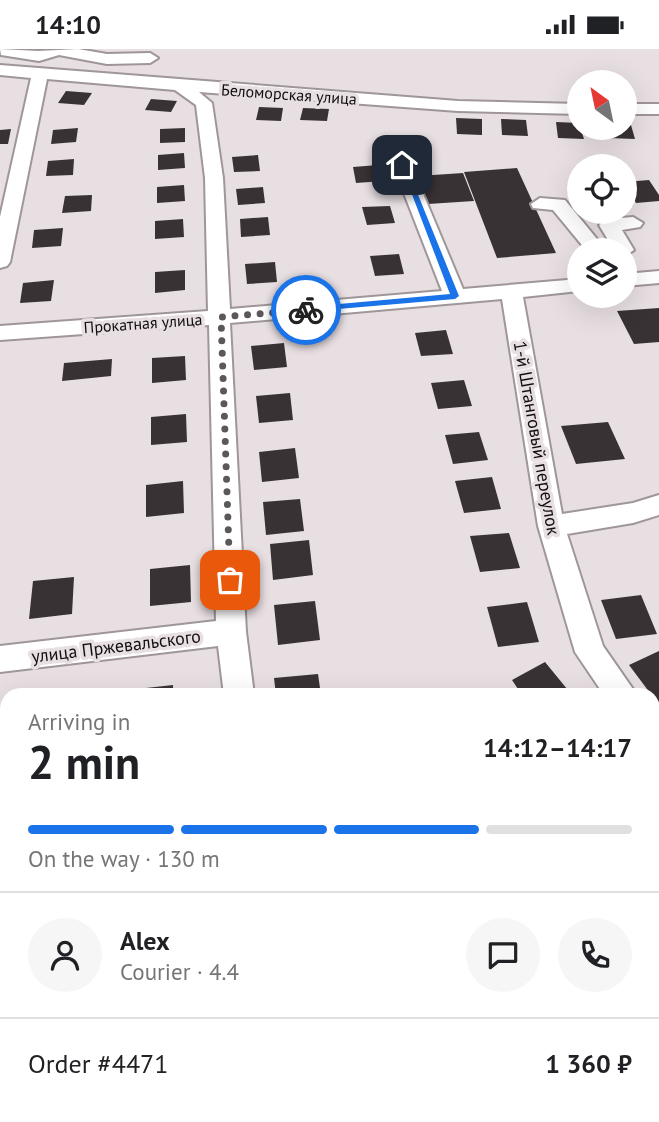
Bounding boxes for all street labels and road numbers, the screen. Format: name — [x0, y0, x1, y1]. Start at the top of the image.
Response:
street label: Беломорская улица — [220, 79, 358, 109]
street label: Прокатная улица — [83, 309, 203, 337]
street label: 1-й Штанговый переулок — [509, 339, 565, 537]
street label: улица Пржевальского — [30, 624, 202, 668]

